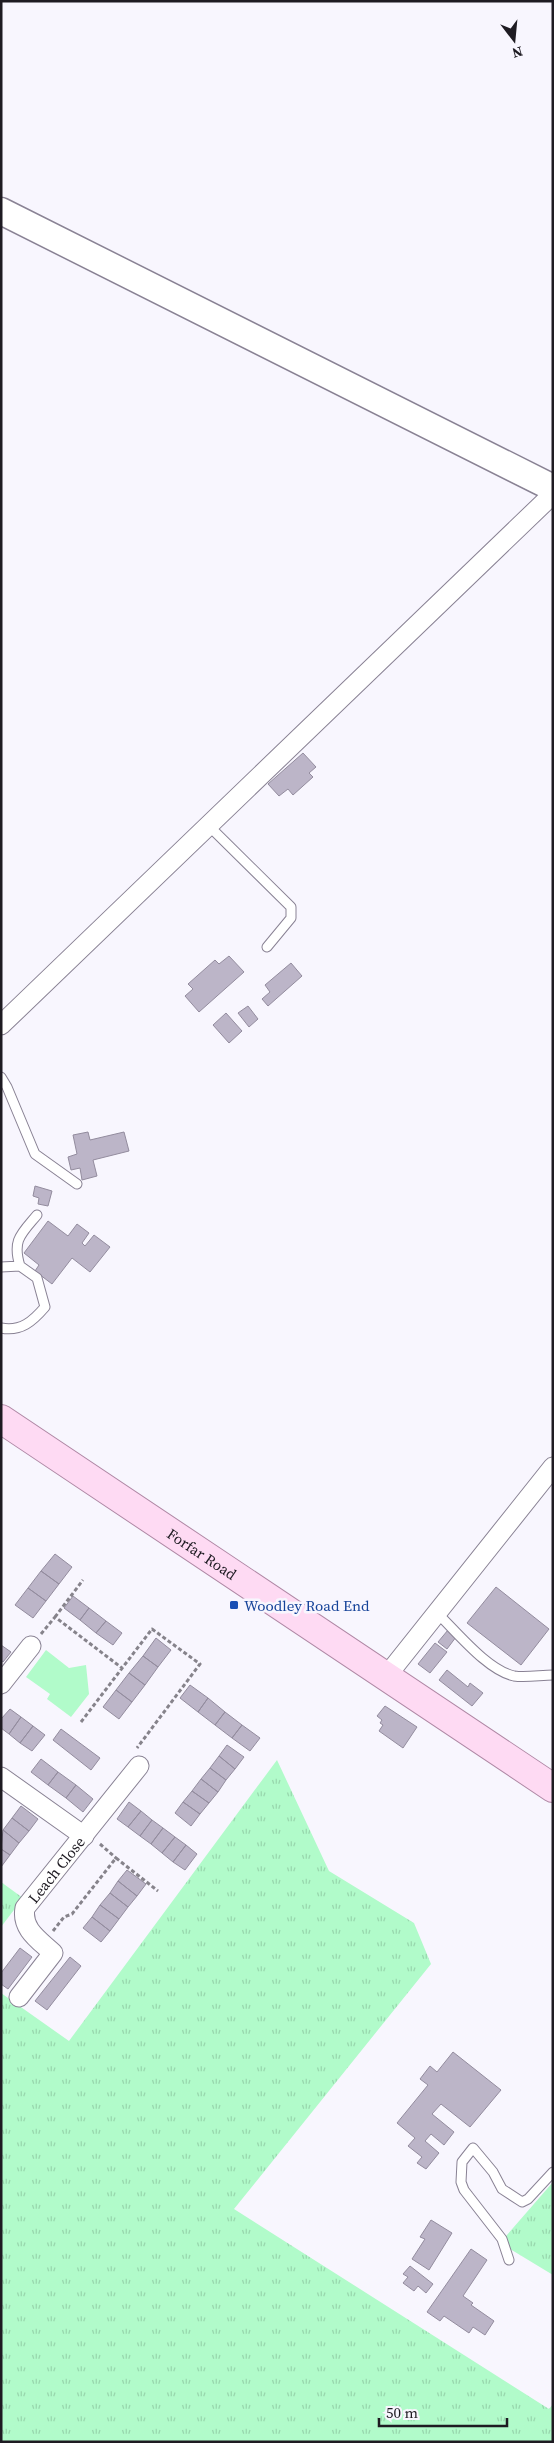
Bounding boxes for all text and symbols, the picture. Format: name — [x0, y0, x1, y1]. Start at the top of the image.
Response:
north arrow — [489, 15, 539, 65]
text: N — [510, 41, 525, 64]
street label: Forfar Road — [163, 1523, 241, 1585]
place label: Woodley Road End — [244, 1595, 370, 1616]
marker: Woodley Road End — [228, 1599, 240, 1611]
street label: Leach Close — [23, 1831, 89, 1907]
scale bar — [379, 2396, 506, 2428]
text: 50 m — [386, 2402, 418, 2423]

